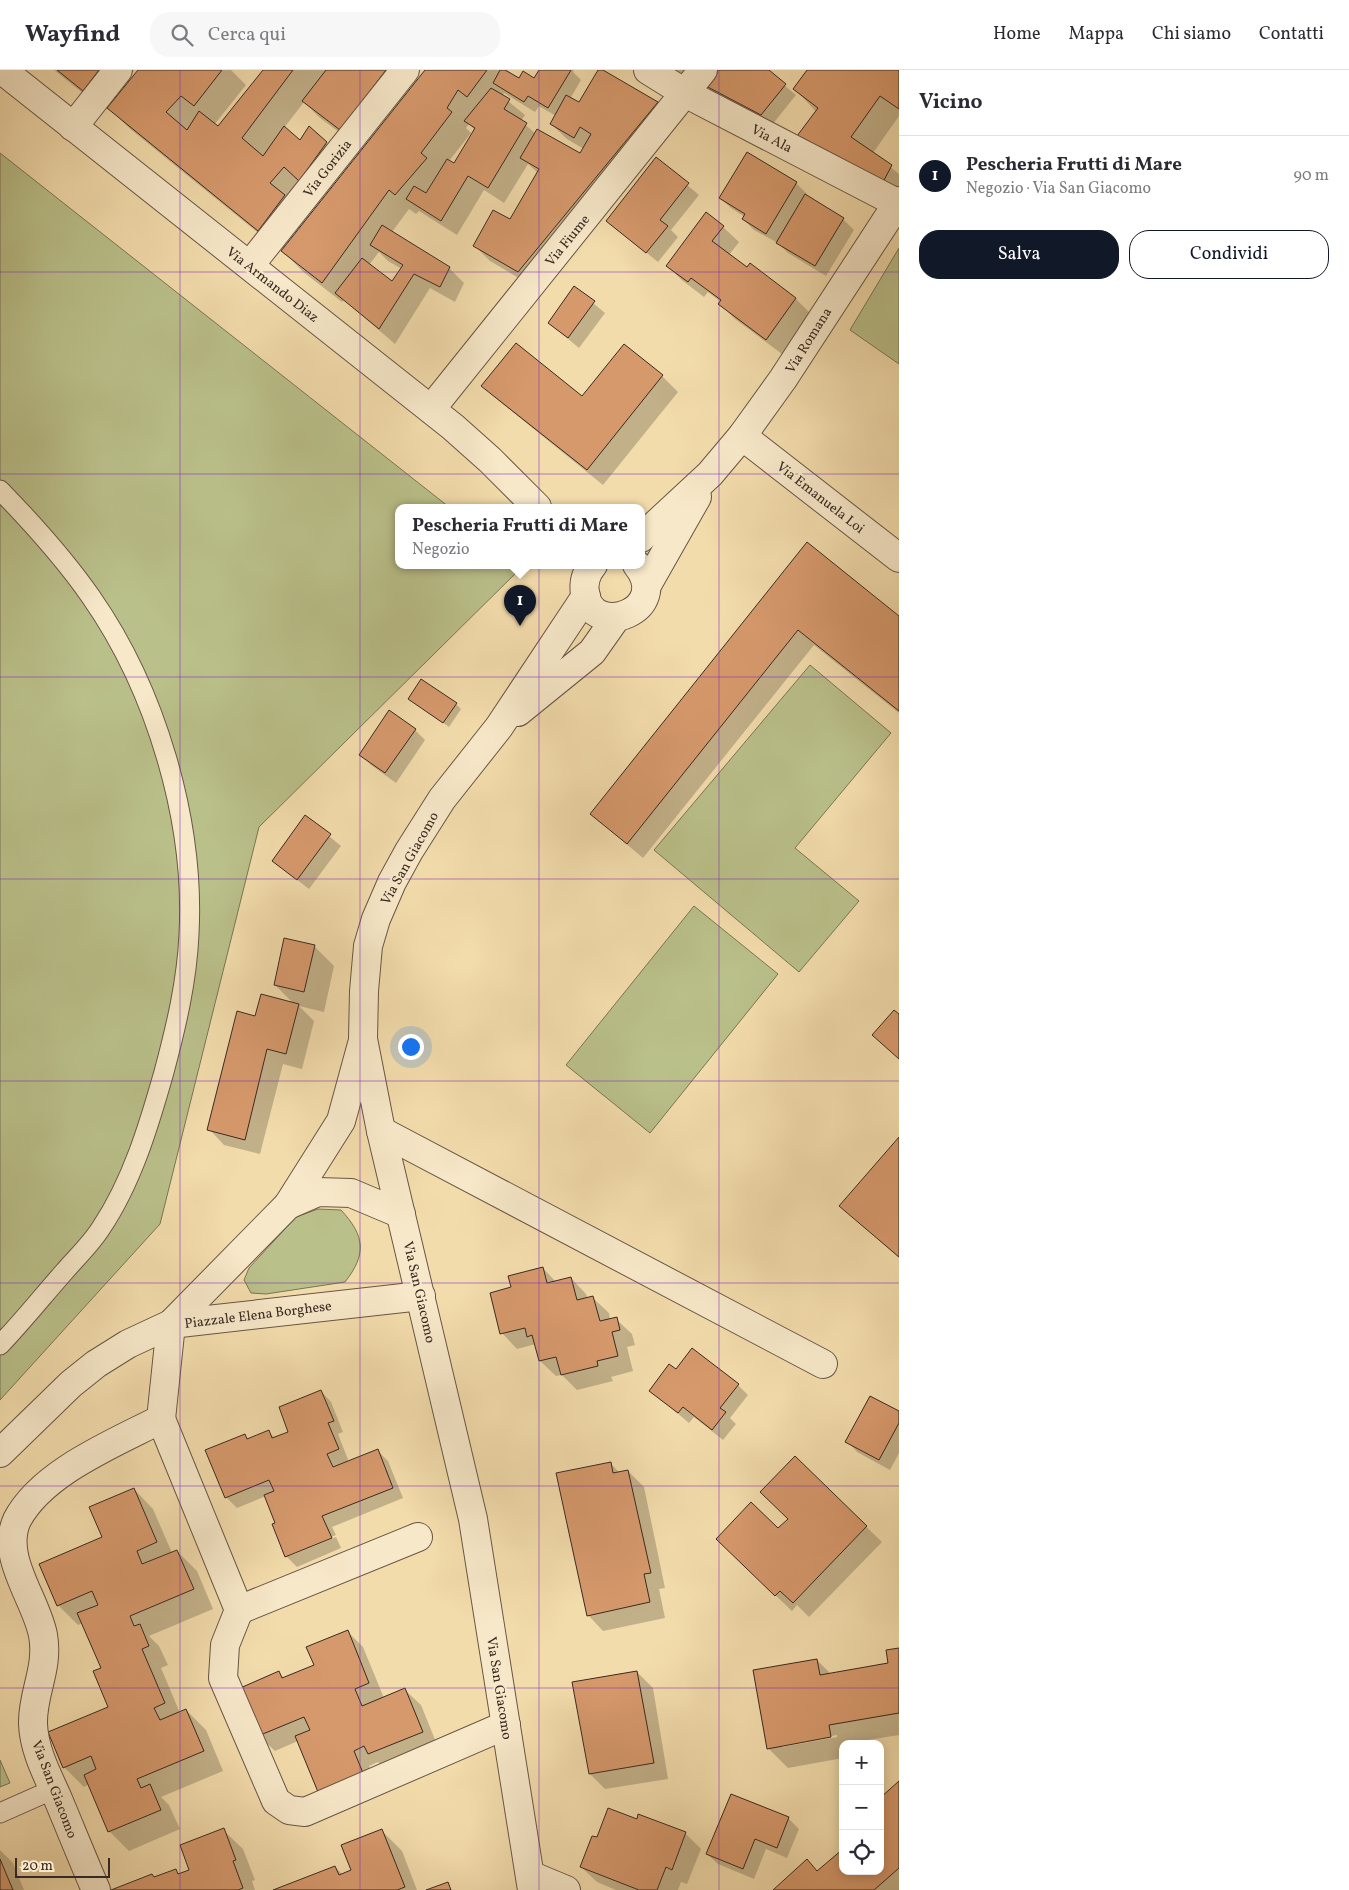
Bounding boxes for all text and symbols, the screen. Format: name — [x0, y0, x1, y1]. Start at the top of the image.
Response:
search box — [150, 12, 500, 57]
text: Wayfind — [25, 18, 120, 52]
icon: search — [168, 21, 196, 49]
text: Cerca qui — [208, 22, 286, 48]
text: Home — [993, 22, 1041, 47]
text: Mappa — [1069, 22, 1124, 47]
text: Chi siamo — [1152, 22, 1231, 47]
text: Contatti — [1259, 22, 1324, 47]
text: Vicino — [919, 88, 983, 117]
street label: Via Ala — [747, 121, 795, 158]
street label: Via Gorizia — [299, 136, 357, 202]
text: Pescheria Frutti di Mare — [966, 152, 1182, 178]
text: 1 — [932, 165, 938, 187]
text: 90 m — [1293, 165, 1329, 187]
text: Negozio · Via San Giacomo — [966, 178, 1151, 200]
street label: Via Fiume — [541, 211, 595, 271]
button: Salva — [919, 230, 1119, 279]
button: Condividi — [1129, 230, 1329, 279]
street label: Via Armando Diaz — [222, 243, 322, 327]
street label: Via Romana — [782, 304, 837, 377]
street label: Via Emanuela Loi — [772, 458, 868, 539]
popup — [395, 504, 645, 569]
text: Pescheria Frutti di Mare — [412, 513, 628, 539]
text: Negozio — [412, 539, 470, 561]
pin: 1 — [504, 585, 536, 626]
street label: Via San Giacomo — [377, 809, 444, 909]
your location — [398, 1034, 424, 1060]
street label: Via San Giacomo — [398, 1240, 439, 1345]
street label: Piazzale Elena Borghese — [184, 1297, 333, 1334]
street label: Via San Giacomo — [481, 1636, 516, 1741]
street label: Via San Giacomo — [26, 1738, 81, 1841]
map controls — [839, 1740, 884, 1875]
button: + — [839, 1740, 884, 1785]
button: − — [839, 1785, 884, 1830]
button: locate — [839, 1830, 884, 1875]
scale bar — [15, 1855, 110, 1878]
text: 20 m — [22, 1857, 53, 1876]

